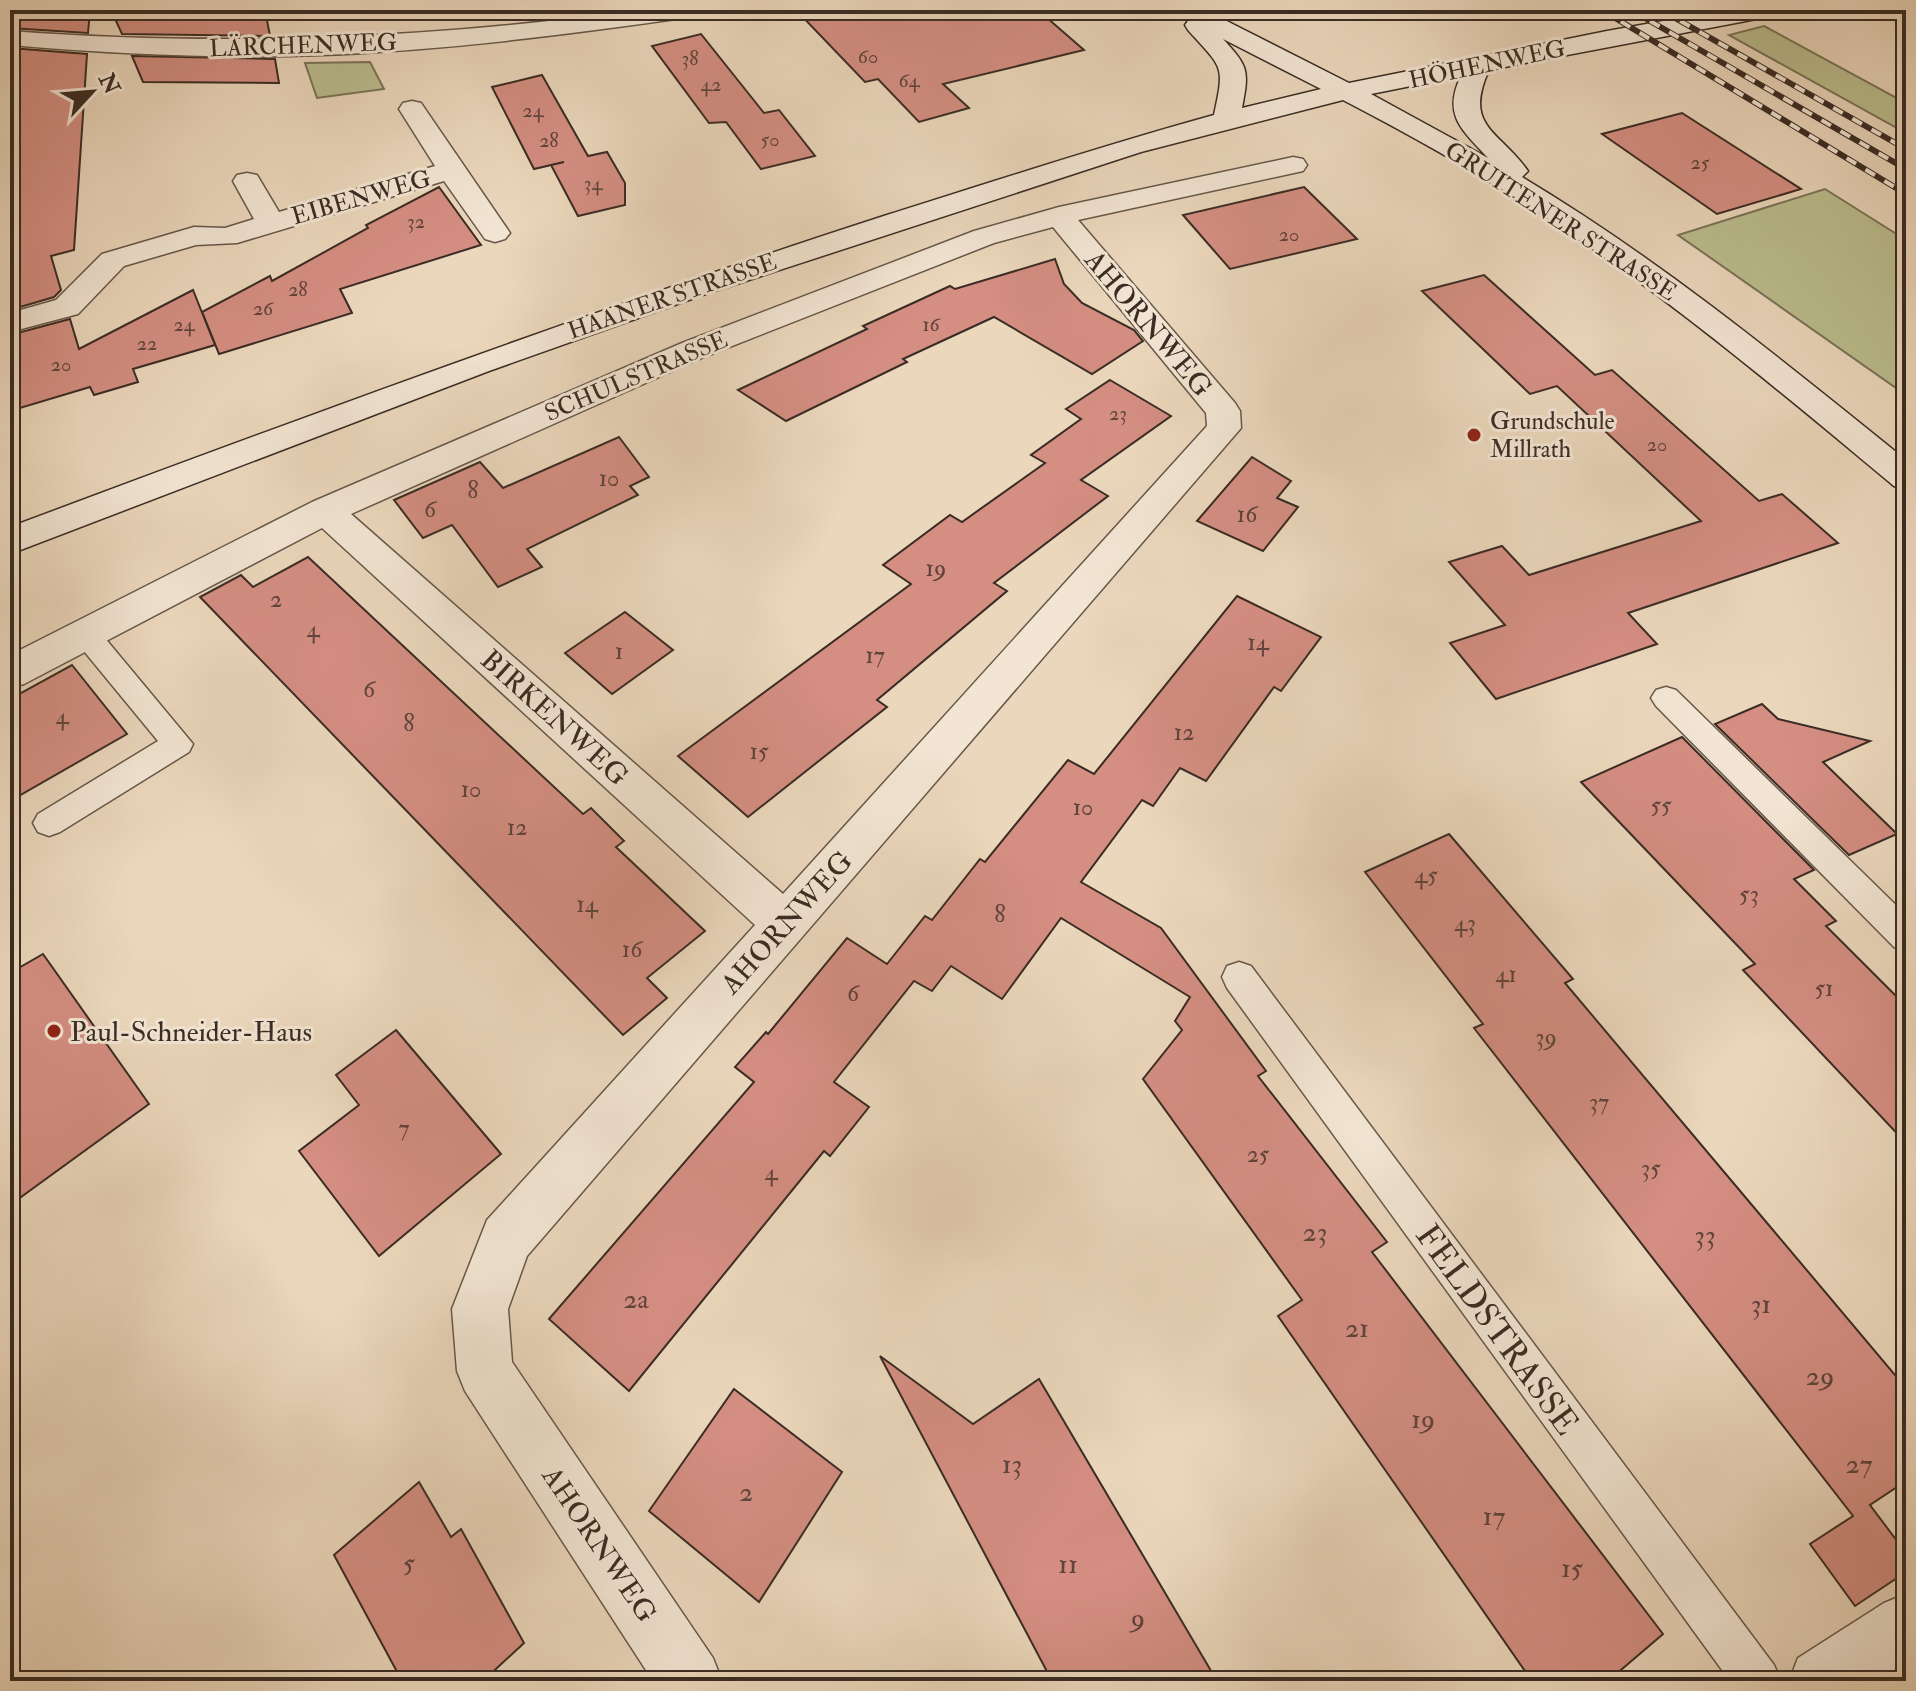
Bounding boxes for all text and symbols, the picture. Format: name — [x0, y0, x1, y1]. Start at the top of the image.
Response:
street label: LÄRCHENWEG — [209, 27, 397, 64]
street label: HÖHENWEG — [1406, 33, 1568, 96]
house number: 60 — [858, 44, 878, 69]
house number: 38 — [681, 46, 699, 71]
north arrow — [52, 52, 132, 132]
text: N — [92, 68, 126, 99]
house number: 64 — [899, 68, 921, 93]
house number: 42 — [701, 72, 721, 97]
house number: 24 — [523, 98, 545, 123]
house number: 50 — [761, 127, 779, 152]
house number: 28 — [539, 128, 559, 153]
street label: GRUITENER STRASSE — [1439, 135, 1682, 308]
house number: 25 — [1691, 150, 1710, 175]
street label: EIBENWEG — [288, 163, 434, 232]
house number: 34 — [584, 171, 603, 196]
house number: 32 — [407, 209, 425, 234]
house number: 20 — [1279, 222, 1299, 247]
street label: AHORNWEG — [1076, 243, 1219, 404]
street label: HAANER STRASSE — [564, 246, 781, 347]
house number: 28 — [288, 277, 308, 302]
house number: 26 — [253, 296, 274, 321]
house number: 24 — [174, 312, 196, 337]
house number: 16 — [922, 312, 940, 337]
street label: SCHULSTRASSE — [540, 324, 732, 429]
house number: 22 — [137, 331, 157, 356]
house number: 20 — [51, 352, 71, 377]
house number: 23 — [1109, 401, 1127, 426]
place label: Grundschule Millrath — [1490, 406, 1614, 465]
marker: Grundschule Millrath — [1465, 426, 1483, 444]
house number: 20 — [1647, 432, 1667, 457]
house number: 10 — [599, 463, 619, 494]
house number: 8 — [467, 475, 479, 506]
house number: 6 — [424, 494, 438, 525]
house number: 16 — [1237, 499, 1259, 530]
house number: 19 — [926, 553, 946, 584]
house number: 2 — [270, 584, 282, 615]
house number: 4 — [307, 614, 321, 645]
house number: 14 — [1247, 627, 1270, 658]
house number: 1 — [615, 636, 623, 667]
house number: 17 — [865, 640, 885, 671]
street label: BIRKENWEG — [473, 643, 635, 794]
house number: 6 — [363, 674, 377, 705]
house number: 4 — [56, 701, 70, 732]
house number: 8 — [403, 708, 415, 739]
house number: 12 — [1174, 717, 1194, 748]
house number: 15 — [749, 736, 769, 767]
house number: 10 — [461, 774, 481, 805]
house number: 55 — [1650, 790, 1672, 821]
house number: 10 — [1073, 792, 1093, 823]
house number: 12 — [507, 812, 527, 843]
street label: AHORNWEG — [713, 844, 860, 1002]
house number: 45 — [1414, 860, 1438, 891]
house number: 53 — [1739, 879, 1759, 910]
house number: 14 — [576, 889, 599, 920]
house number: 8 — [994, 899, 1006, 930]
house number: 43 — [1454, 908, 1476, 939]
house number: 16 — [622, 934, 644, 965]
house number: 41 — [1495, 959, 1517, 990]
house number: 51 — [1814, 973, 1834, 1004]
house number: 6 — [847, 978, 861, 1009]
place label: Paul-Schneider-Haus — [70, 1015, 312, 1050]
marker: Paul-Schneider-Haus — [45, 1022, 63, 1040]
house number: 39 — [1535, 1022, 1557, 1053]
house number: 37 — [1589, 1087, 1609, 1118]
house number: 7 — [398, 1113, 410, 1144]
house number: 25 — [1247, 1139, 1270, 1170]
house number: 35 — [1641, 1153, 1661, 1184]
house number: 4 — [765, 1157, 779, 1188]
house number: 23 — [1303, 1215, 1327, 1250]
street label: FELDSTRASSE — [1406, 1216, 1588, 1444]
house number: 33 — [1694, 1218, 1716, 1253]
house number: 2a — [623, 1282, 649, 1317]
house number: 31 — [1751, 1287, 1771, 1322]
house number: 21 — [1345, 1311, 1369, 1346]
house number: 29 — [1806, 1359, 1834, 1394]
house number: 19 — [1411, 1402, 1435, 1437]
house number: 13 — [1002, 1447, 1022, 1482]
house number: 27 — [1846, 1447, 1873, 1482]
street label: AHORNWEG — [533, 1459, 664, 1629]
house number: 2 — [739, 1475, 753, 1510]
house number: 17 — [1483, 1499, 1506, 1534]
house number: 5 — [403, 1546, 416, 1581]
house number: 11 — [1058, 1547, 1078, 1582]
house number: 15 — [1561, 1551, 1584, 1586]
house number: 9 — [1129, 1601, 1145, 1636]

